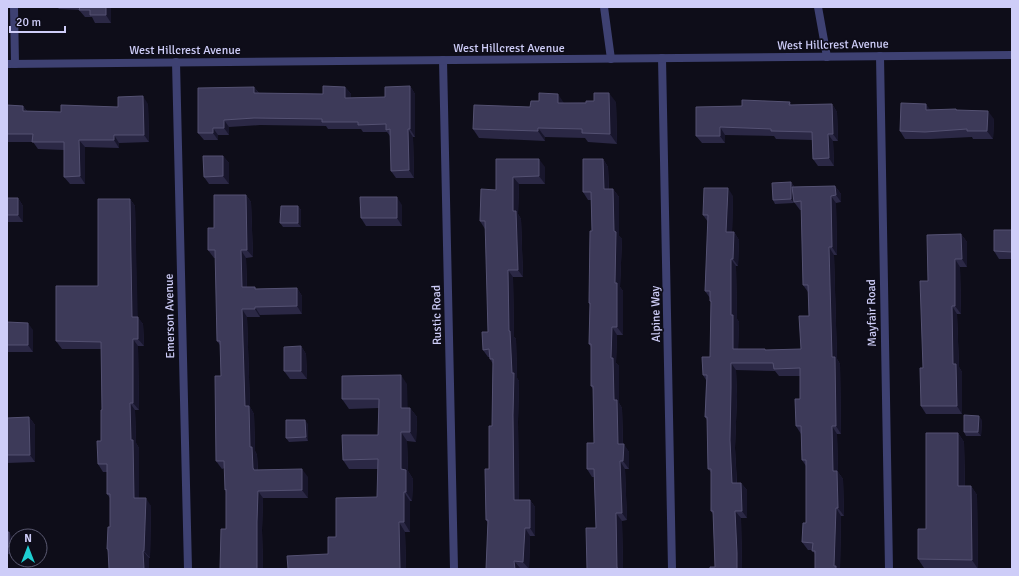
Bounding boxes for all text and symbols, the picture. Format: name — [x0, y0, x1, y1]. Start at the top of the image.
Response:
scale bar — [10, 8, 65, 34]
text: 20 m — [16, 15, 41, 30]
street label: West Hillcrest Avenue — [777, 37, 889, 53]
street label: West Hillcrest Avenue — [453, 41, 565, 56]
street label: West Hillcrest Avenue — [129, 43, 241, 58]
street label: Emerson Avenue — [162, 273, 178, 359]
street label: Mayfair Road — [864, 279, 880, 347]
street label: Rustic Road — [429, 285, 445, 345]
street label: Alpine Way — [648, 285, 664, 343]
north arrow — [8, 528, 48, 568]
text: N — [24, 532, 32, 545]

